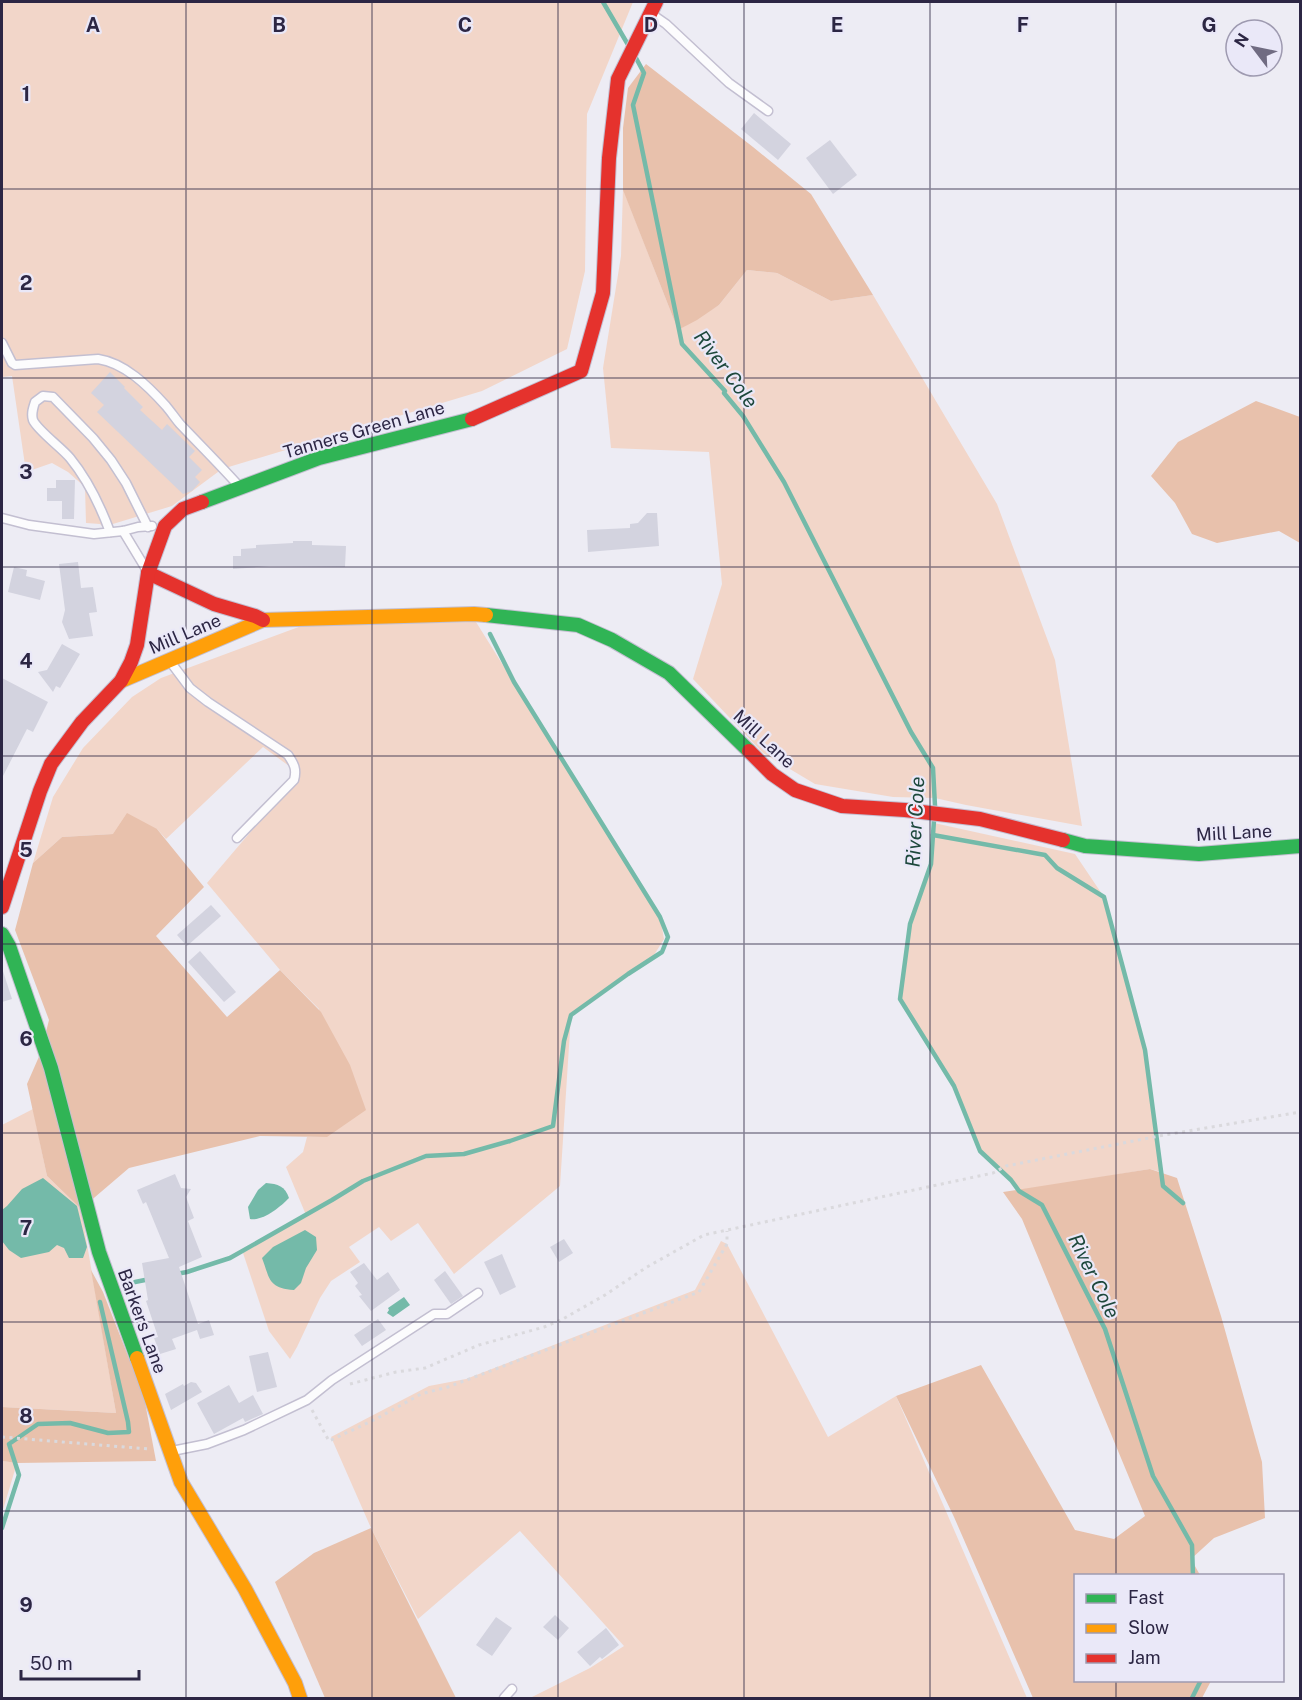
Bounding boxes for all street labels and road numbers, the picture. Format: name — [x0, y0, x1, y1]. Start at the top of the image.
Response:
street label: Tanners Green Lane — [281, 396, 447, 463]
street label: Mill Lane — [146, 609, 224, 658]
street label: Mill Lane — [729, 705, 799, 772]
street label: Mill Lane — [1195, 820, 1273, 845]
street label: Barkers Lane — [114, 1266, 171, 1376]

